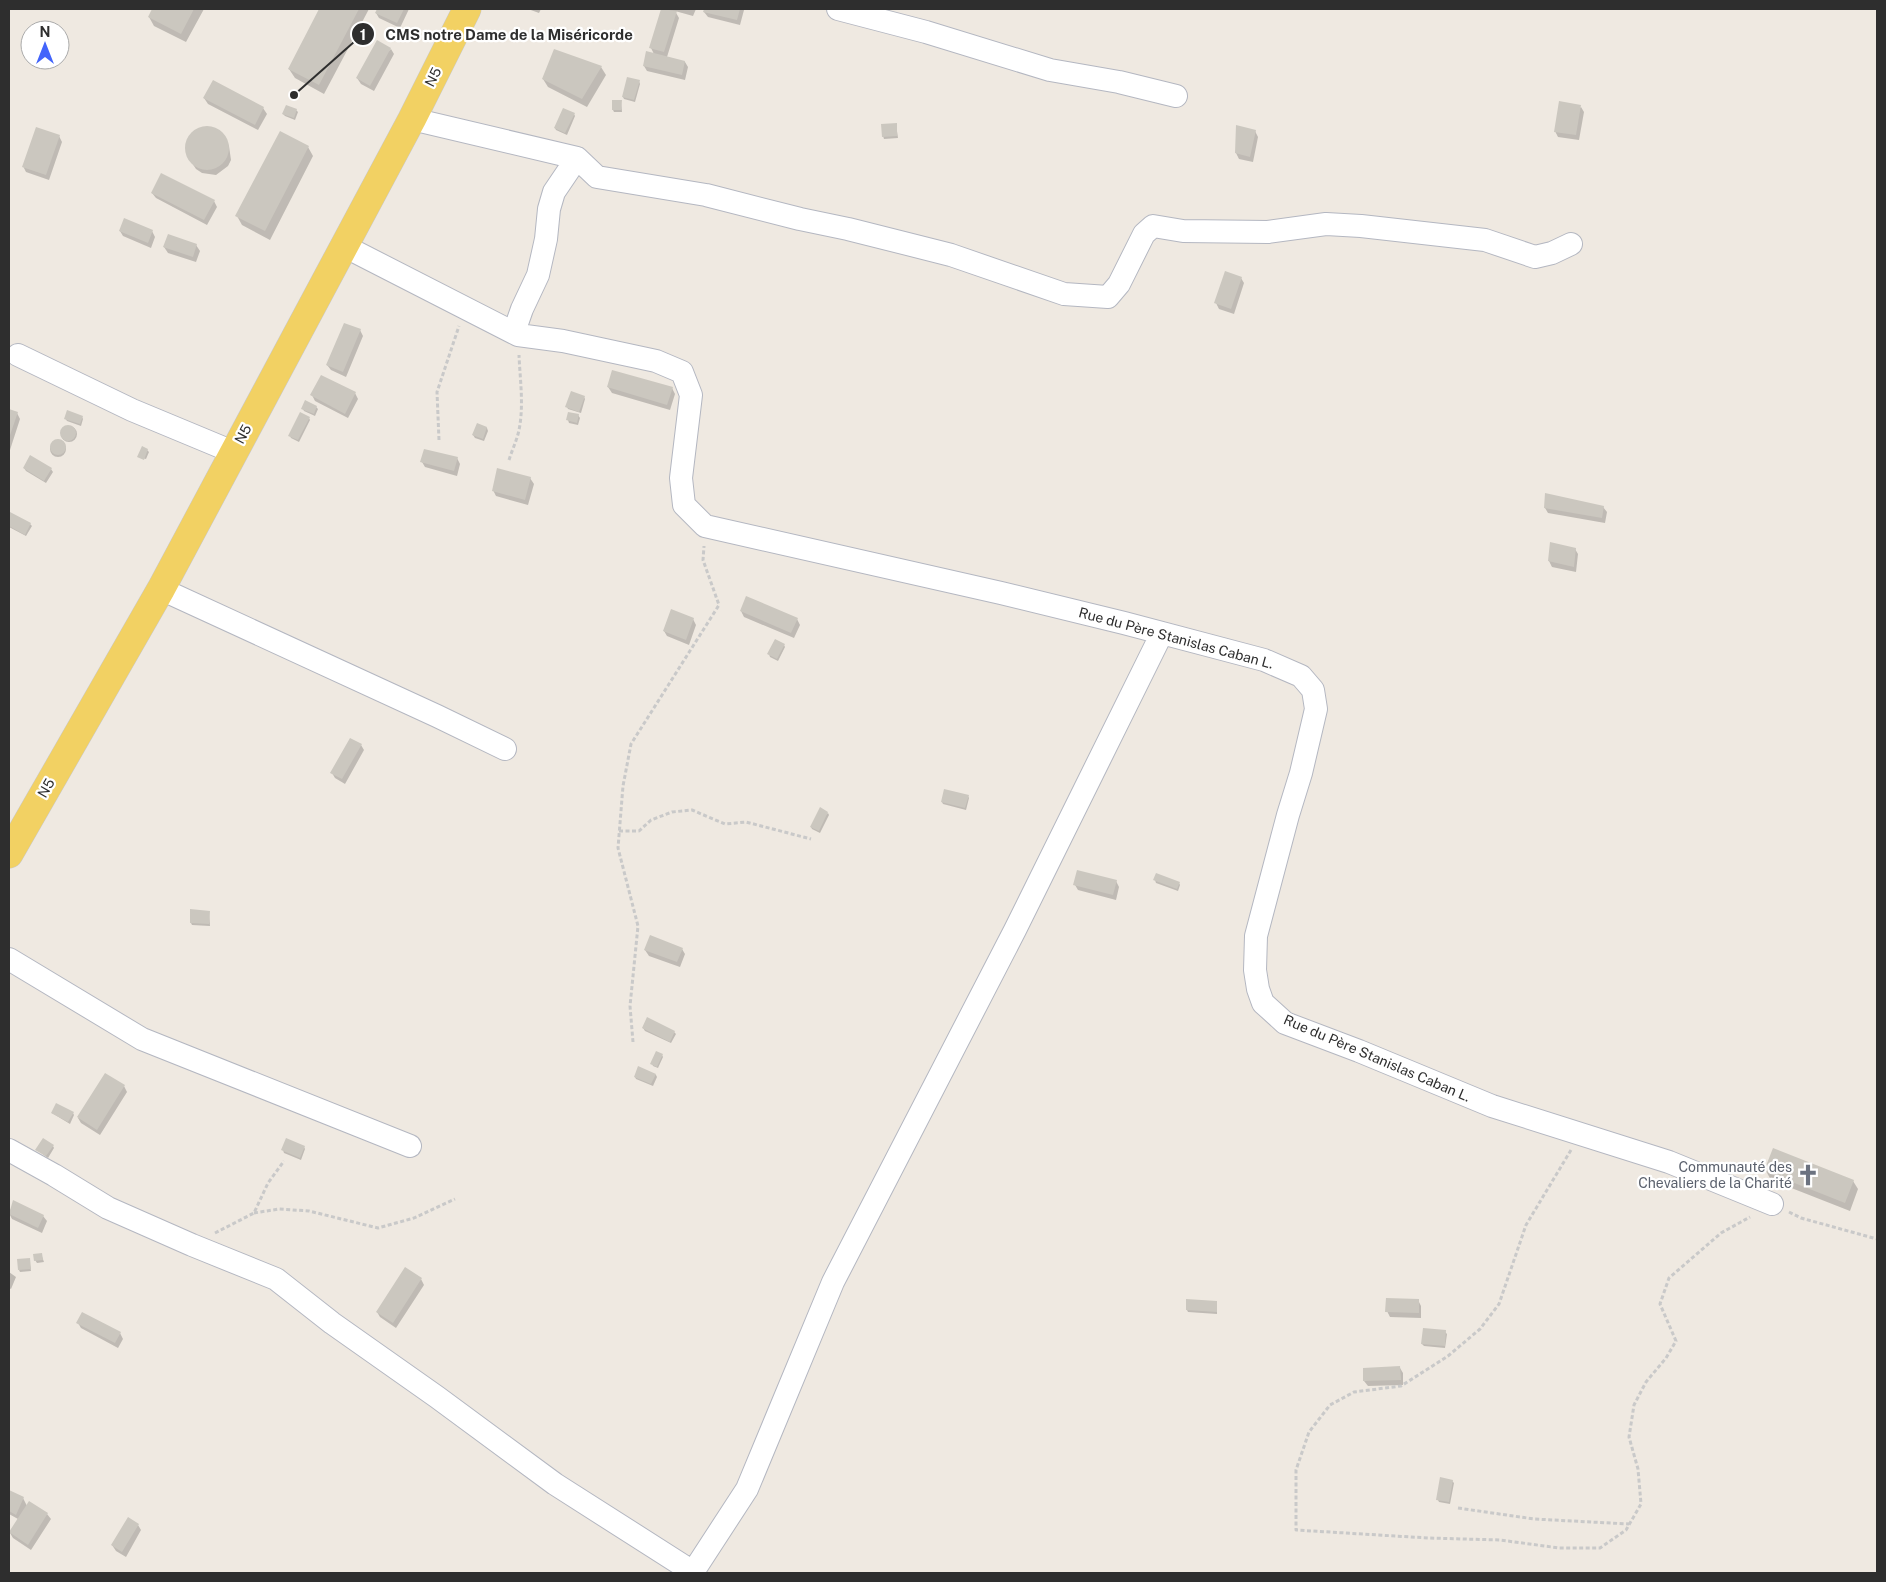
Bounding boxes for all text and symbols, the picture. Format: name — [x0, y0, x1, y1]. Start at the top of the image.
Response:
callout: CMS notre Dame de la Miséricorde — [350, 19, 643, 49]
north arrow — [20, 20, 70, 70]
text: N — [40, 24, 50, 40]
text: 1 — [360, 26, 366, 43]
text: CMS notre Dame de la Miséricorde — [385, 26, 633, 43]
street label: N5 — [421, 65, 445, 89]
street label: N5 — [231, 422, 255, 446]
street label: Rue du Père Stanislas Caban L. — [1077, 604, 1275, 672]
street label: N5 — [34, 776, 58, 800]
street label: Rue du Père Stanislas Caban L. — [1281, 1011, 1473, 1105]
place label: Communauté des Chevaliers de la Charité — [1638, 1159, 1792, 1191]
church icon: Communauté des Chevaliers de la Charité — [1795, 1162, 1821, 1188]

